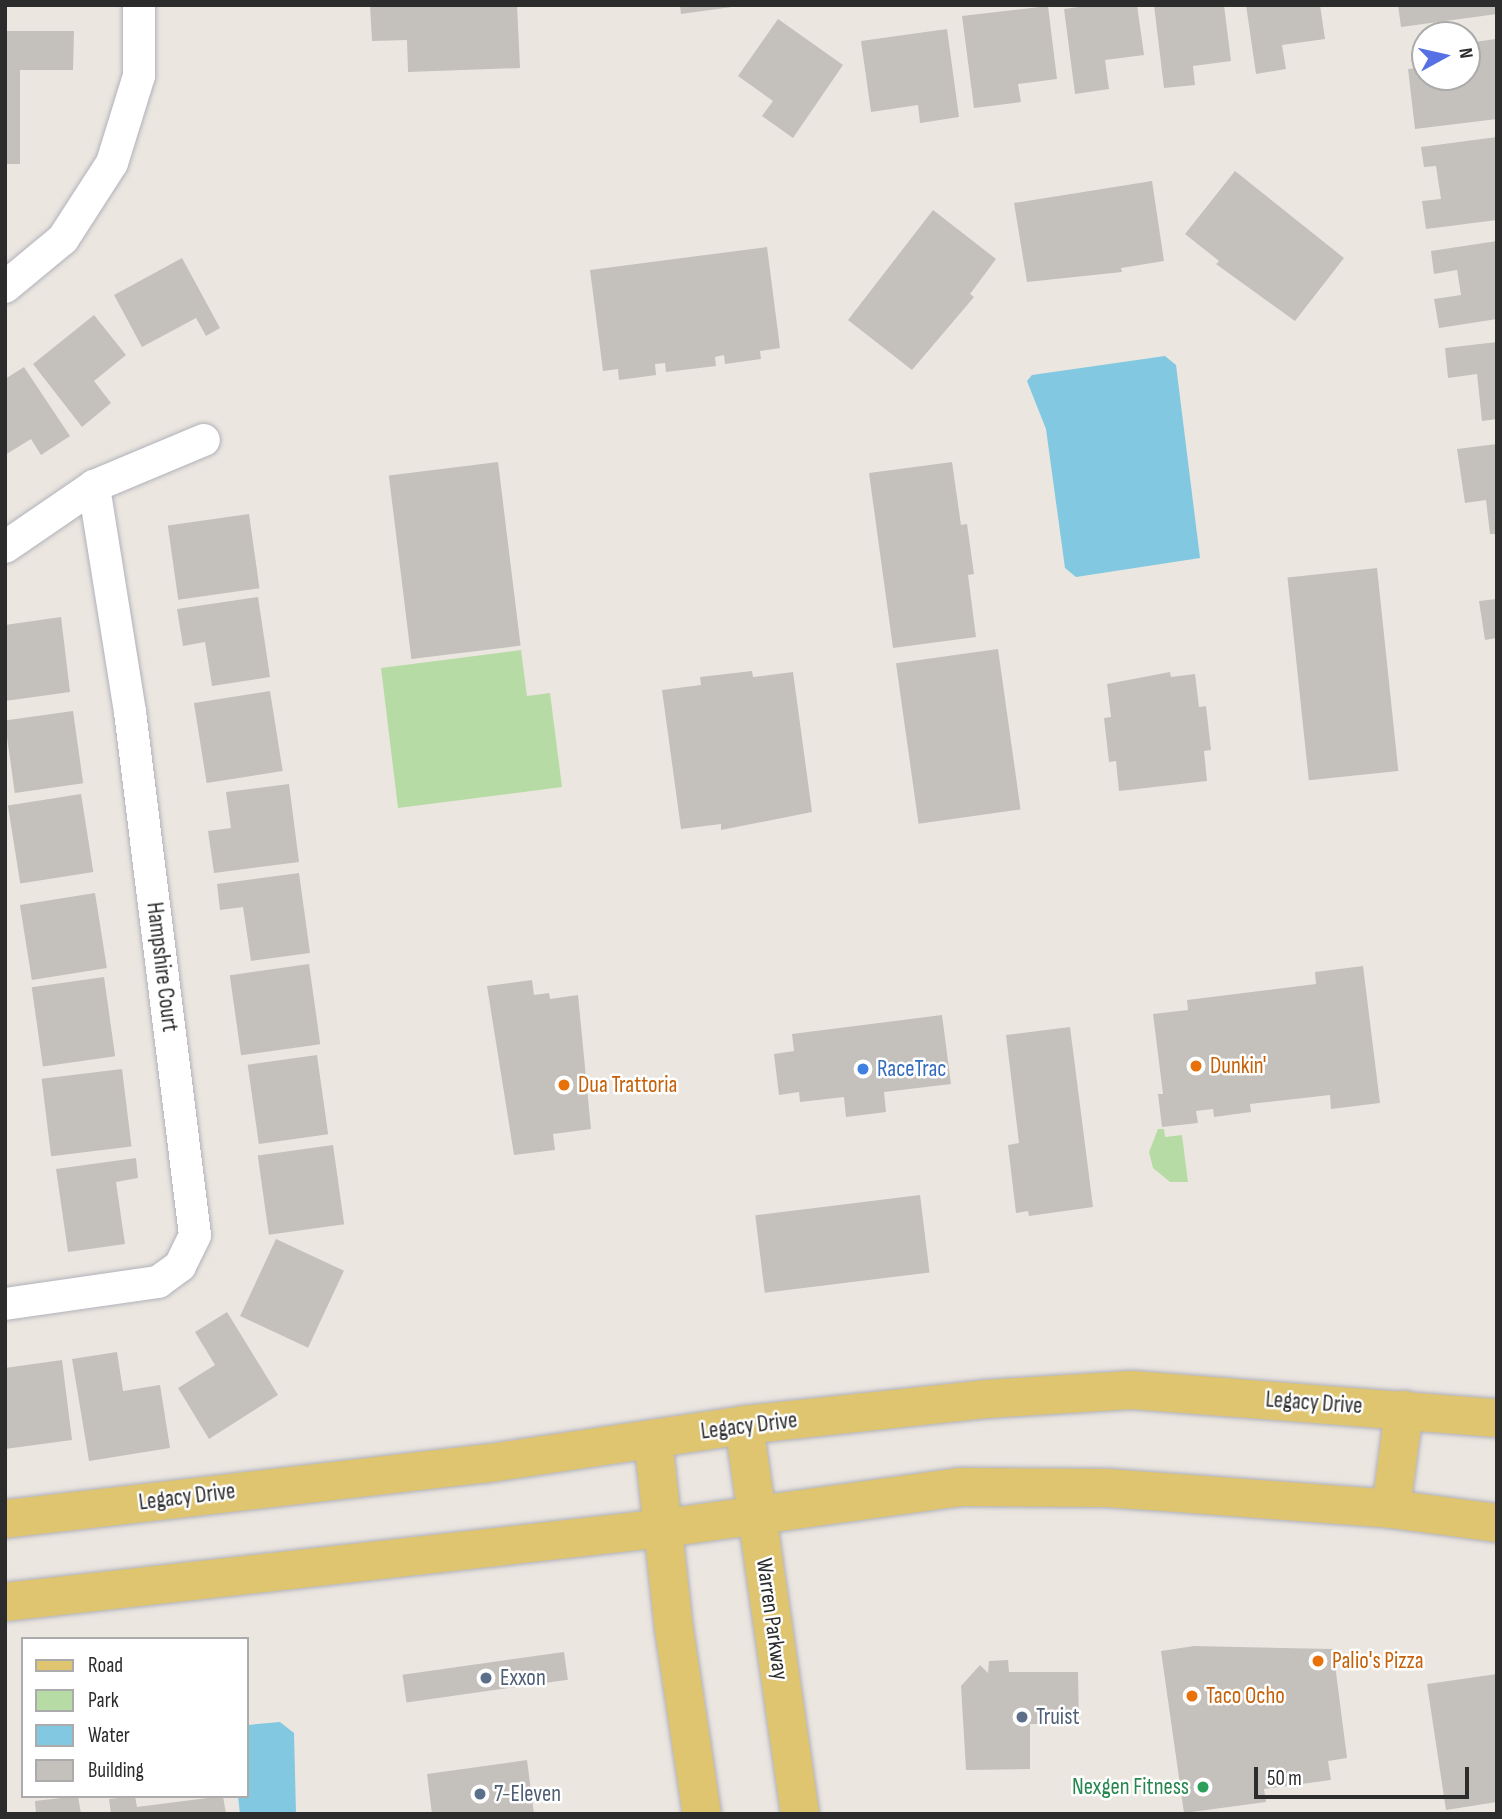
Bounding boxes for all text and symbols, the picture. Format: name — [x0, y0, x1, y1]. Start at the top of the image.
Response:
north arrow — [1411, 21, 1481, 91]
text: N — [1453, 47, 1477, 60]
street label: Hampshire Court — [140, 901, 184, 1033]
place label: Dunkin' — [1210, 1052, 1266, 1080]
place label: RaceTrac — [877, 1055, 946, 1083]
marker: Dunkin' — [1188, 1058, 1204, 1074]
marker: RaceTrac — [855, 1061, 871, 1077]
place label: Dua Trattoria — [578, 1071, 677, 1099]
marker: Dua Trattoria — [556, 1077, 572, 1093]
street label: Legacy Drive — [1265, 1386, 1363, 1420]
street label: Legacy Drive — [699, 1406, 799, 1446]
street label: Legacy Drive — [137, 1477, 237, 1517]
street label: Warren Parkway — [750, 1556, 794, 1682]
legend — [21, 1637, 248, 1798]
place label: Palio's Pizza — [1332, 1647, 1424, 1675]
text: Road — [88, 1653, 123, 1678]
marker: Palio's Pizza — [1310, 1653, 1326, 1669]
place label: Exxon — [500, 1664, 546, 1692]
marker: Exxon — [478, 1670, 494, 1686]
place label: Taco Ocho — [1206, 1682, 1285, 1710]
text: Park — [88, 1688, 119, 1713]
marker: Taco Ocho — [1184, 1688, 1200, 1704]
place label: Truist — [1036, 1703, 1079, 1731]
marker: Truist — [1014, 1709, 1030, 1725]
text: Water — [88, 1723, 130, 1748]
scale bar — [1257, 1752, 1472, 1796]
text: Building — [88, 1758, 144, 1783]
text: 50 m — [1267, 1766, 1302, 1791]
place label: Nexgen Fitness — [1072, 1773, 1189, 1801]
marker: Nexgen Fitness — [1195, 1779, 1211, 1795]
place label: 7-Eleven — [494, 1780, 561, 1808]
marker: 7-Eleven — [472, 1786, 488, 1802]

